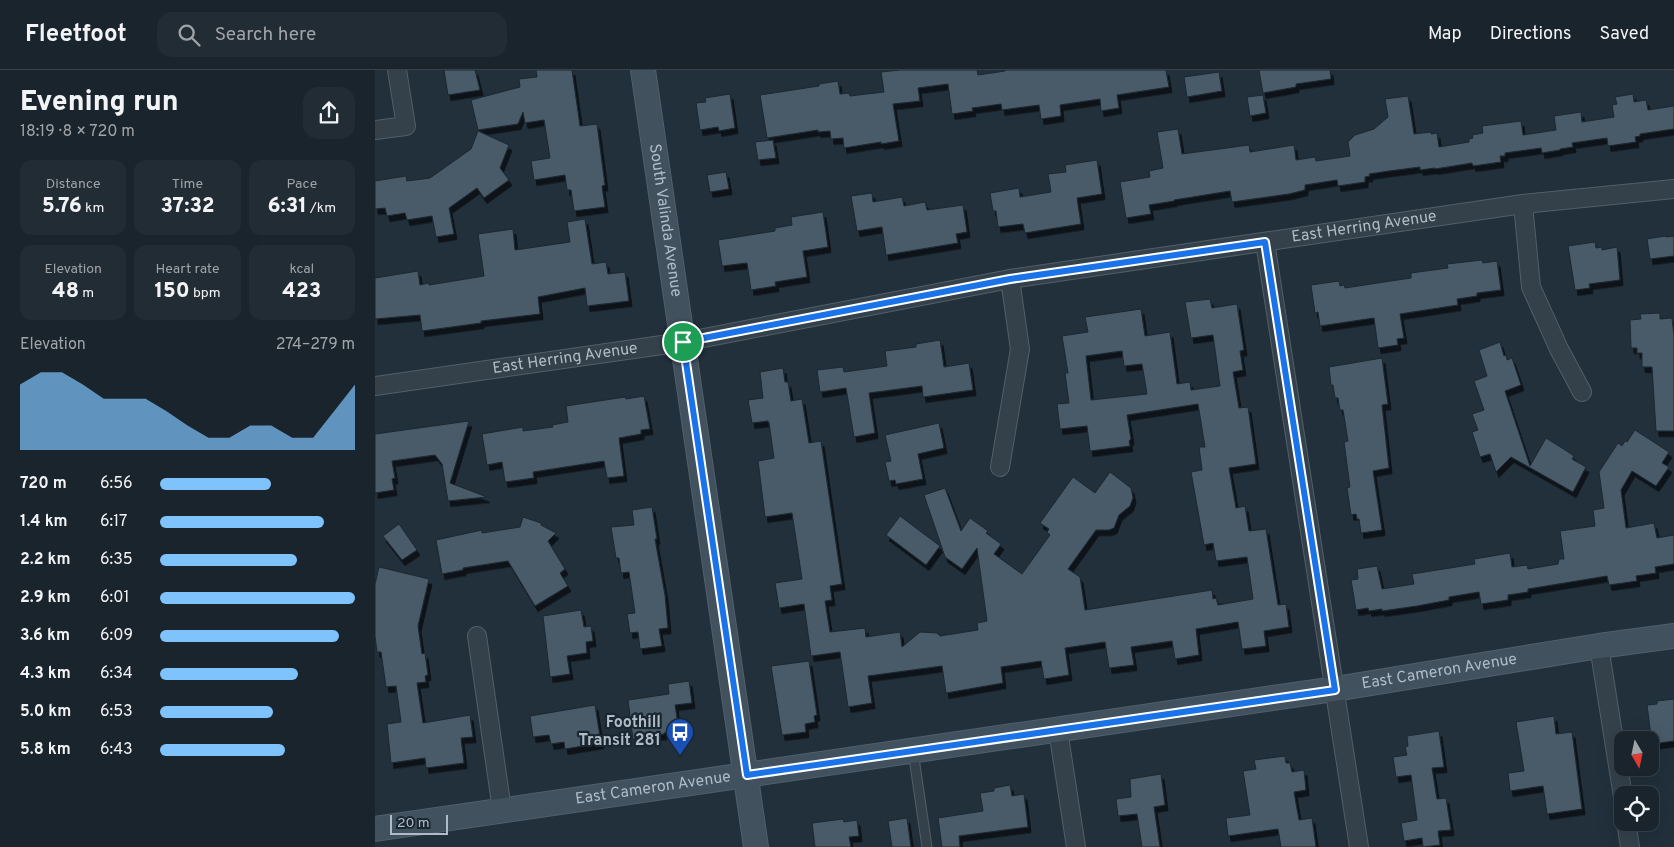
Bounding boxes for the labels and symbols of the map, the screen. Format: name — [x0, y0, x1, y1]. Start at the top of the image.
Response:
street label: South Valinda Avenue — [644, 143, 686, 298]
street label: East Herring Avenue — [1290, 207, 1438, 248]
pin — [662, 321, 704, 363]
street label: East Herring Avenue — [491, 339, 639, 379]
street label: East Cameron Avenue — [1360, 649, 1519, 694]
place label: Foothill Transit 281 — [579, 713, 661, 751]
bus stop icon: Foothill Transit 281 — [665, 717, 695, 756]
north arrow — [1614, 731, 1659, 776]
street label: East Cameron Avenue — [574, 767, 732, 810]
scale bar — [390, 812, 447, 835]

